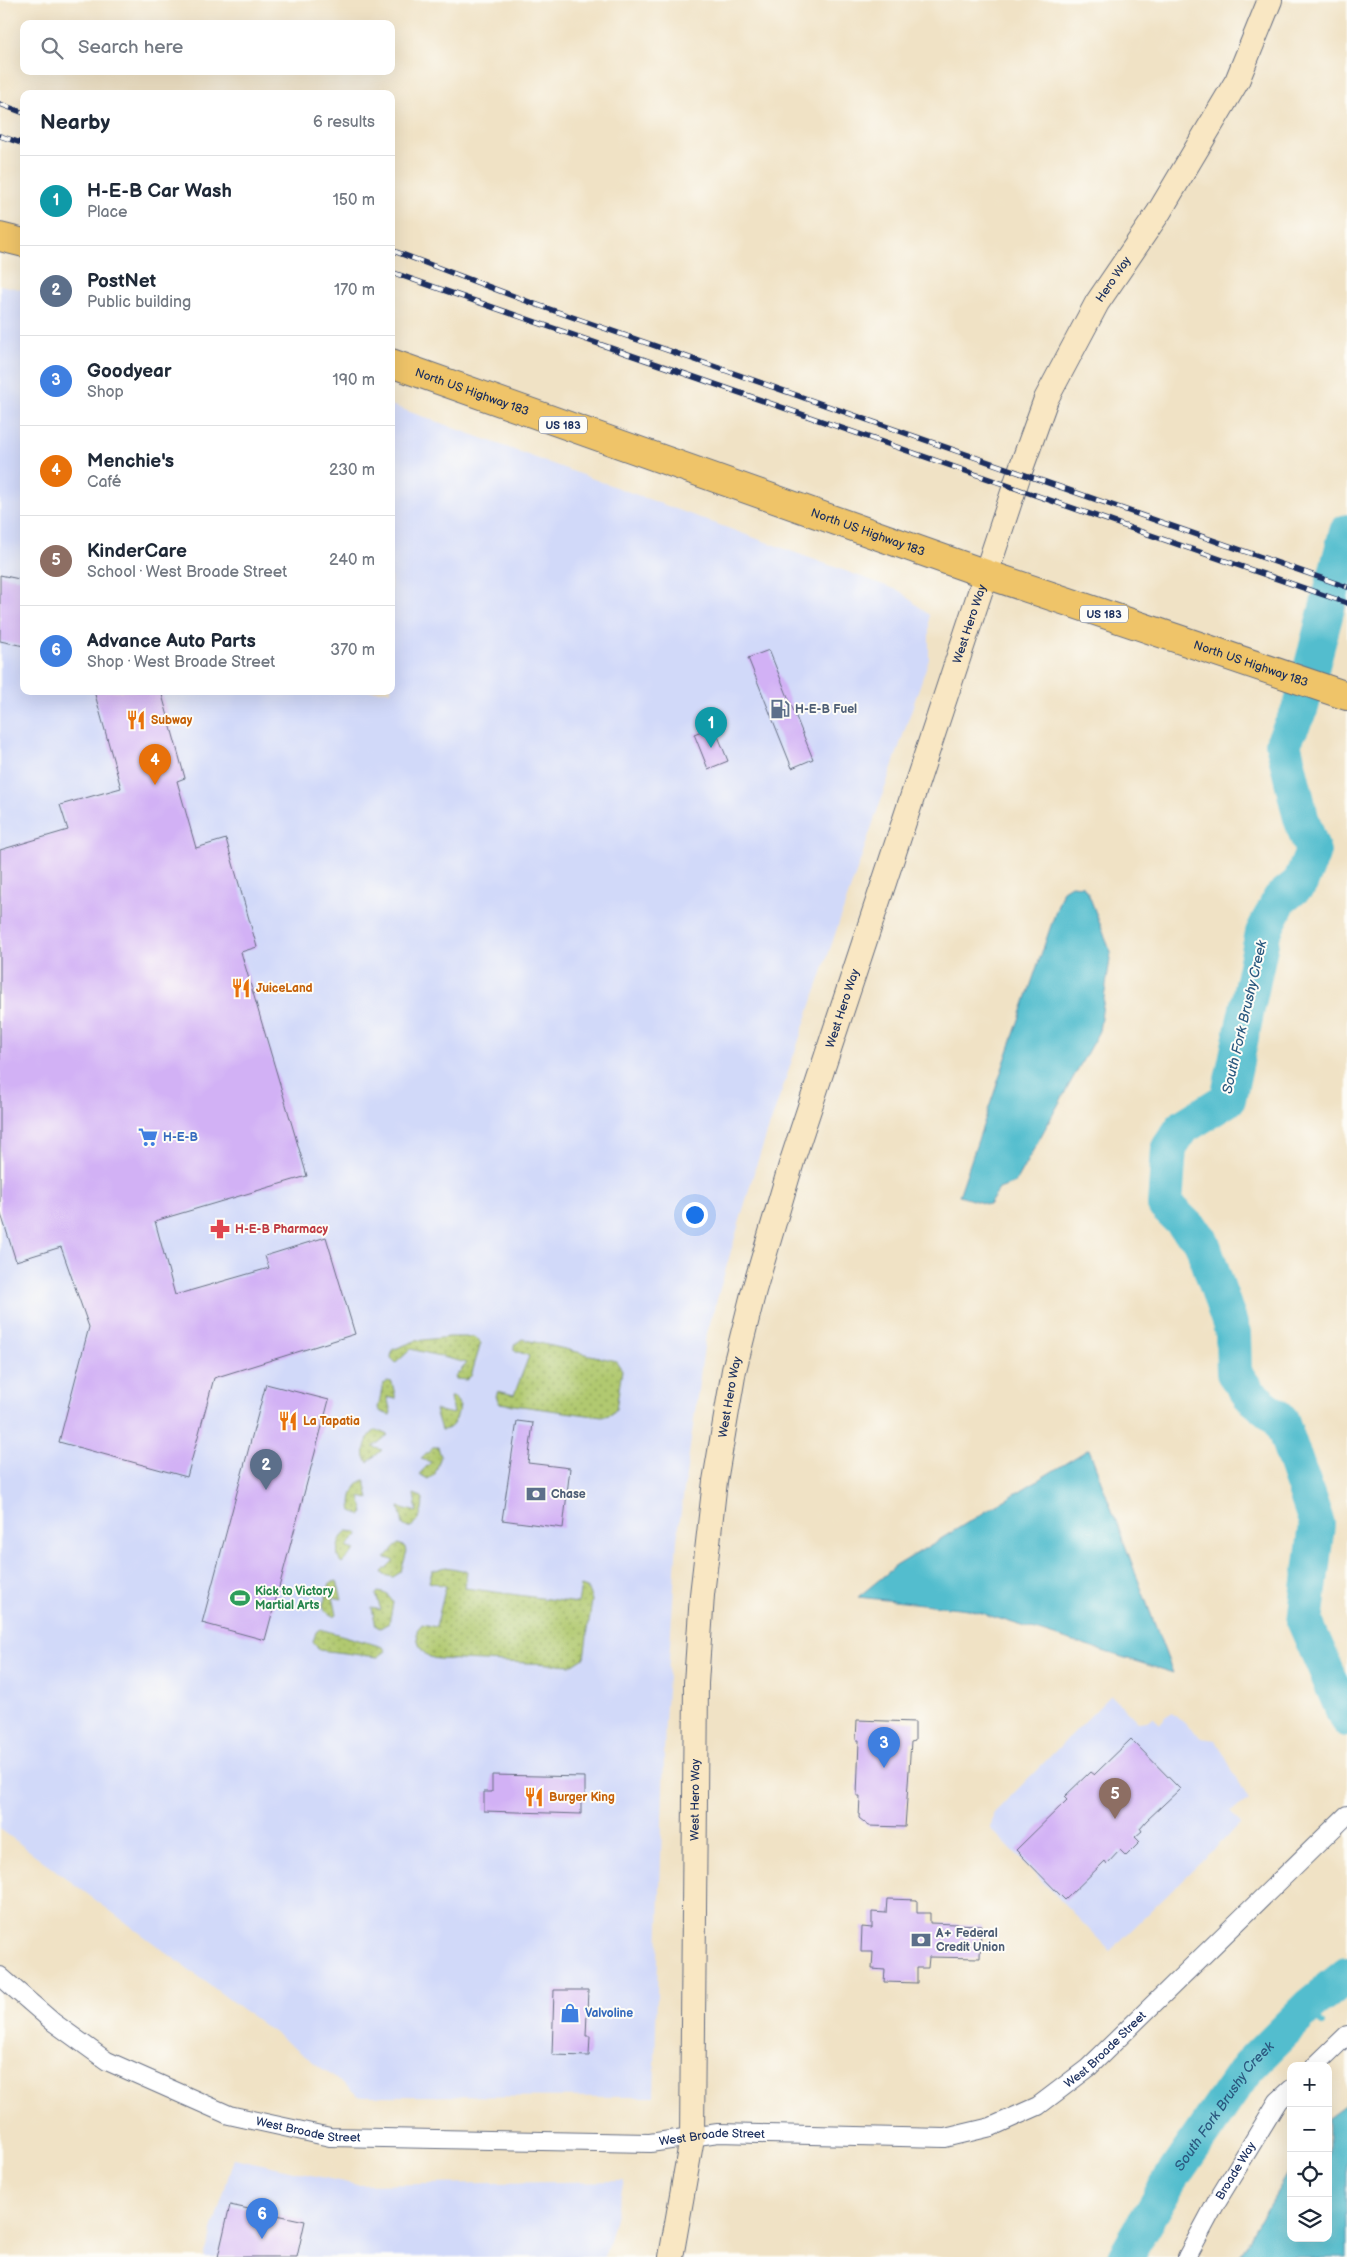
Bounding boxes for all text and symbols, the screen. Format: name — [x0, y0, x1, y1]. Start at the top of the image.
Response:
search box — [20, 20, 395, 75]
icon: search — [38, 34, 66, 62]
text: Search here — [78, 36, 183, 59]
text: Nearby — [40, 110, 110, 135]
text: 6 results — [313, 113, 375, 132]
text: H-E-B Car Wash — [87, 180, 232, 203]
text: 1 — [53, 191, 59, 210]
text: 150 m — [333, 191, 375, 210]
text: Place — [87, 203, 128, 222]
street label: Hero Way — [1093, 253, 1135, 305]
text: PostNet — [87, 270, 156, 293]
text: 2 — [51, 281, 61, 300]
text: 170 m — [334, 281, 375, 300]
text: Public building — [87, 293, 191, 312]
text: Goodyear — [87, 360, 172, 383]
street label: North US Highway 183 — [413, 365, 531, 419]
text: 3 — [51, 371, 61, 390]
text: 190 m — [333, 371, 375, 390]
text: Shop — [87, 383, 124, 402]
road number: US 183 — [539, 416, 587, 434]
text: Menchie's — [87, 450, 174, 473]
text: 4 — [51, 461, 61, 480]
text: 230 m — [329, 461, 375, 480]
text: Café — [87, 473, 121, 492]
street label: North US Highway 183 — [809, 505, 927, 560]
text: KinderCare — [87, 540, 187, 563]
text: 5 — [51, 551, 61, 570]
text: 240 m — [329, 551, 375, 570]
text: School · West Broade Street — [87, 563, 287, 582]
street label: West Hero Way — [950, 582, 990, 666]
road number: US 183 — [1080, 606, 1128, 622]
text: Advance Auto Parts — [87, 630, 256, 653]
street label: North US Highway 183 — [1192, 638, 1310, 690]
text: 6 — [51, 641, 61, 660]
text: 370 m — [330, 641, 375, 660]
text: Shop · West Broade Street — [87, 653, 275, 672]
fuel station icon: H-E-B Fuel — [769, 698, 791, 720]
place label: H-E-B Fuel — [795, 702, 857, 717]
pin: 1 — [695, 707, 727, 748]
restaurant icon: Subway — [125, 709, 147, 731]
place label: Subway — [151, 713, 193, 728]
pin: 4 — [139, 744, 171, 785]
water label: South Fork Brushy Creek — [1219, 938, 1271, 1095]
street label: West Hero Way — [823, 967, 863, 1050]
restaurant icon: JuiceLand — [230, 977, 252, 999]
place label: JuiceLand — [256, 981, 313, 996]
supermarket icon: H-E-B — [137, 1126, 159, 1148]
place label: H-E-B — [163, 1130, 198, 1145]
your location — [682, 1202, 708, 1228]
pharmacy icon: H-E-B Pharmacy — [209, 1218, 231, 1240]
place label: H-E-B Pharmacy — [235, 1222, 329, 1237]
street label: West Hero Way — [716, 1354, 745, 1439]
restaurant icon: La Tapatia — [277, 1410, 299, 1432]
place label: La Tapatia — [303, 1414, 360, 1429]
pin: 2 — [250, 1449, 282, 1490]
bank icon: Chase — [525, 1483, 547, 1505]
place label: Chase — [551, 1487, 586, 1502]
place label: Kick to Victory Martial Arts — [255, 1584, 334, 1613]
sports icon: Kick to Victory Martial Arts — [229, 1587, 251, 1609]
pin: 3 — [868, 1727, 900, 1768]
street label: West Hero Way — [688, 1758, 703, 1841]
pin: 5 — [1099, 1778, 1131, 1819]
restaurant icon: Burger King — [523, 1786, 545, 1808]
place label: Burger King — [549, 1790, 615, 1805]
place label: A+ Federal Credit Union — [935, 1926, 1005, 1955]
bank icon: A+ Federal Credit Union — [910, 1929, 932, 1951]
shop icon: Valvoline — [559, 2002, 581, 2024]
place label: Valvoline — [585, 2006, 633, 2021]
street label: West Broade Street — [1061, 2008, 1150, 2091]
water label: South Fork Brushy Creek — [1171, 2037, 1279, 2174]
map controls — [1287, 2062, 1332, 2242]
button: + — [1287, 2062, 1332, 2107]
button: − — [1287, 2107, 1332, 2152]
street label: West Broade Street — [254, 2114, 361, 2146]
street label: West Broade Street — [658, 2126, 765, 2150]
street label: Broade Way — [1213, 2139, 1260, 2203]
button: locate — [1287, 2152, 1332, 2197]
button: layers — [1287, 2197, 1332, 2242]
pin: 6 — [246, 2198, 278, 2239]

